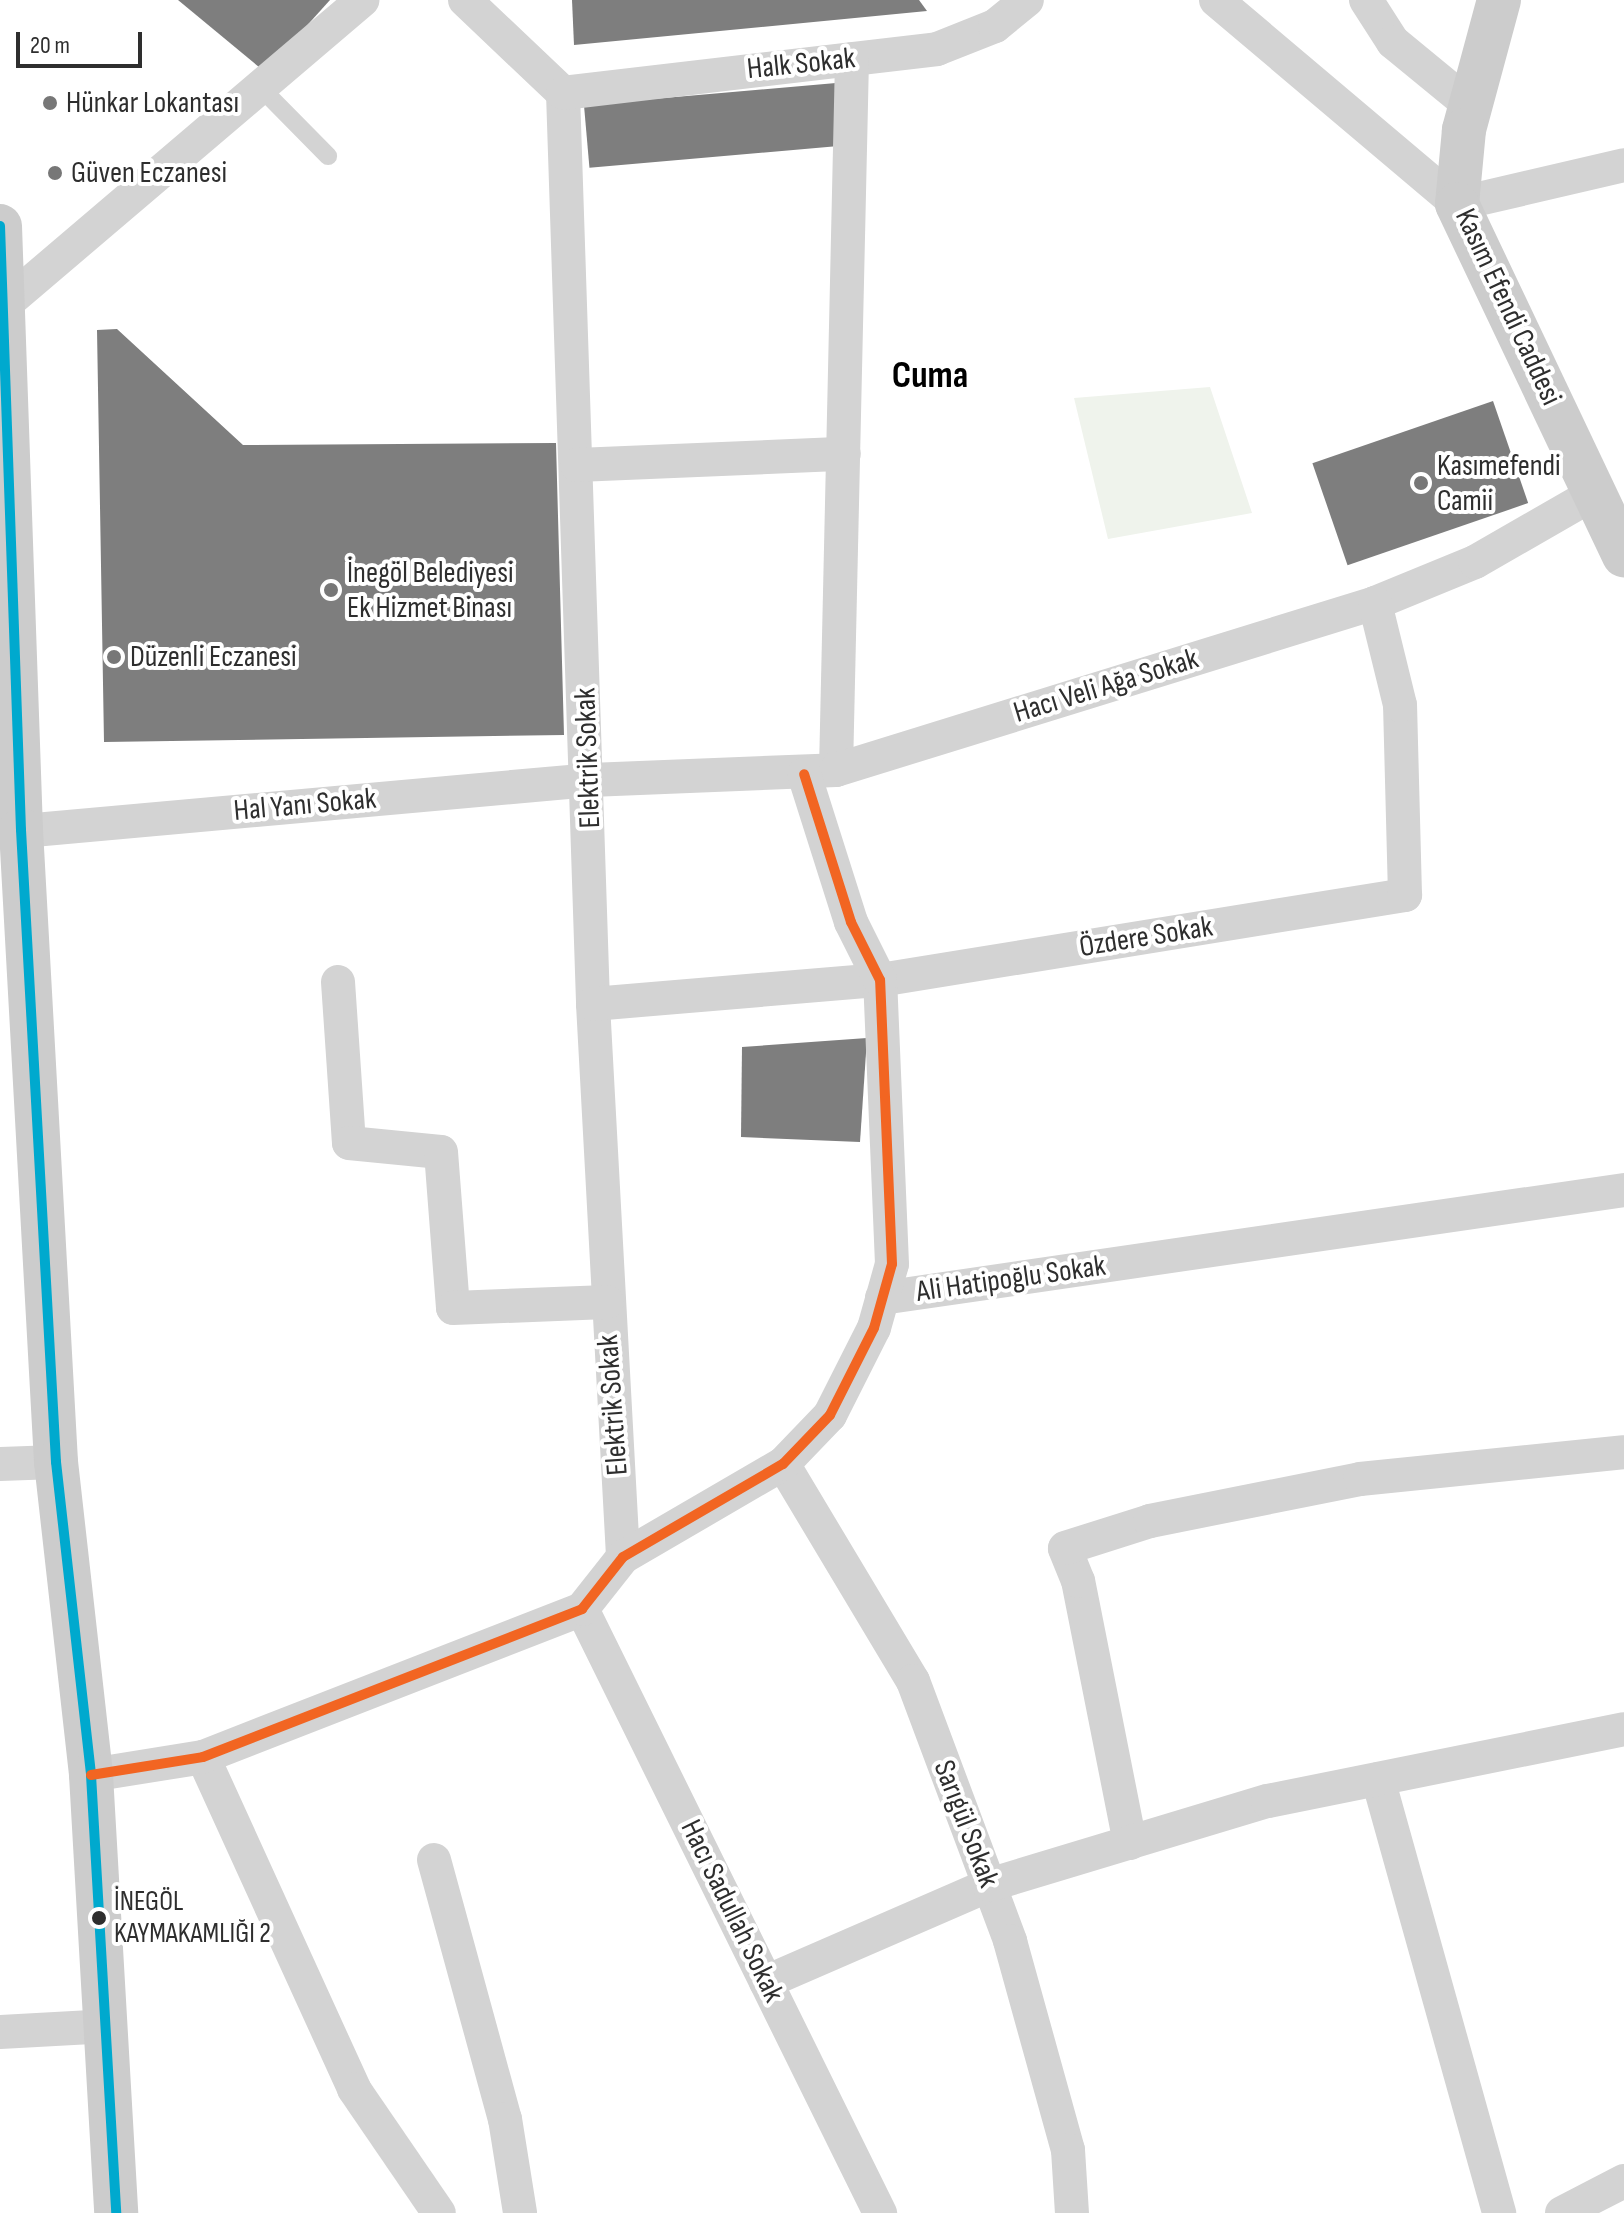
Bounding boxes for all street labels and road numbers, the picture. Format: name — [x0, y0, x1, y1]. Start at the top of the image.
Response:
street label: Halk Sokak — [745, 40, 857, 88]
street label: Kasım Efendi Caddesi — [1447, 203, 1569, 411]
street label: Hacı Veli Ağa Sokak — [1009, 641, 1203, 731]
street label: Elektrik Sokak — [568, 687, 608, 829]
street label: Hal Yanı Sokak — [232, 781, 378, 829]
street label: Özdere Sokak — [1077, 909, 1215, 965]
street label: Ali Hatipoğlu Sokak — [914, 1248, 1108, 1310]
street label: Elektrik Sokak — [590, 1334, 636, 1476]
street label: Sarıgül Sokak — [925, 1755, 1007, 1893]
street label: Hacı Sadullah Sokak — [672, 1814, 792, 2008]

